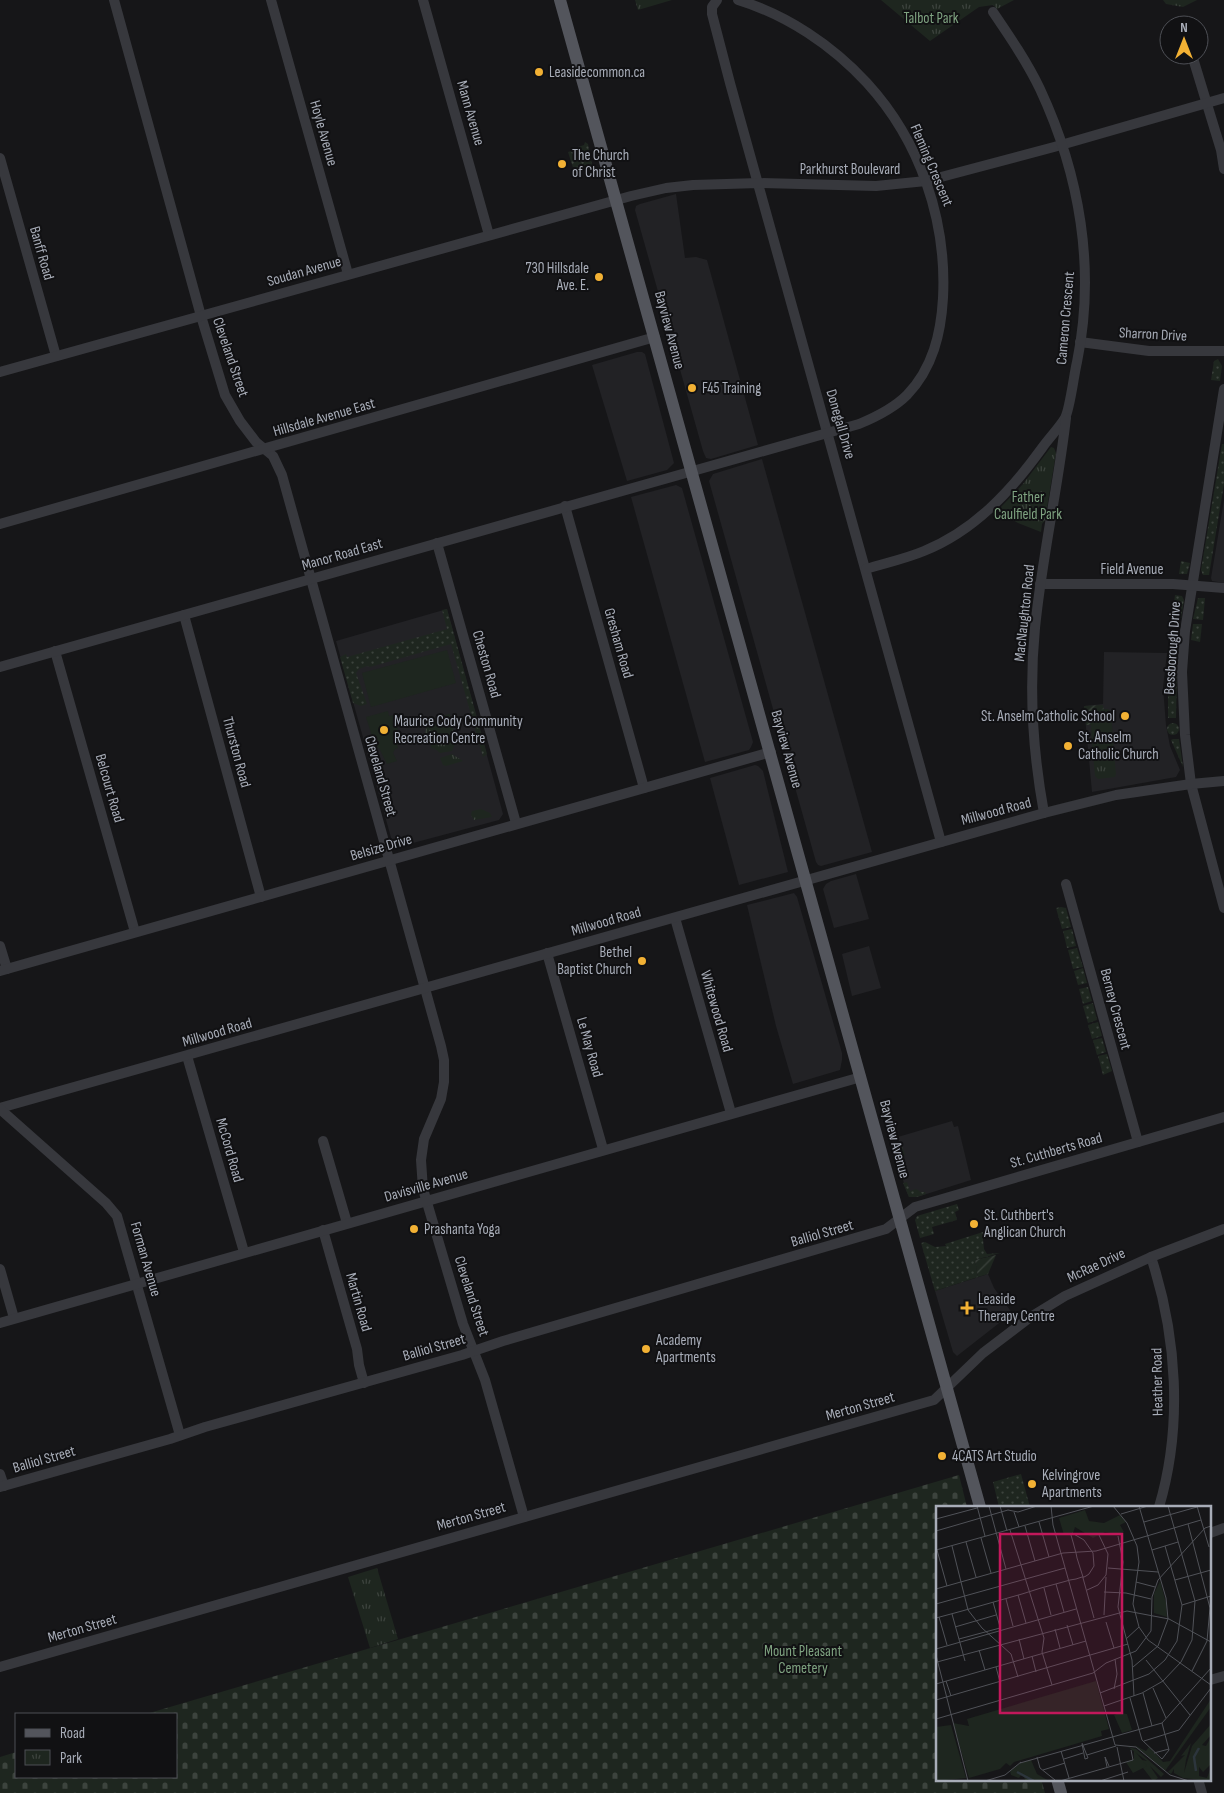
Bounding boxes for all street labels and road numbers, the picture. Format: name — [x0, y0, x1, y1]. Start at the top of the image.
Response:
street label: Mann Avenue — [452, 79, 489, 148]
street label: Hoyle Avenue — [305, 98, 342, 168]
street label: Fleming Crescent — [906, 121, 958, 210]
street label: Parkhurst Boulevard — [800, 160, 900, 179]
street label: Banff Road — [25, 224, 58, 282]
street label: Soudan Avenue — [265, 252, 343, 291]
street label: Cameron Crescent — [1052, 270, 1079, 365]
street label: Bayview Avenue — [650, 289, 689, 371]
street label: Cleveland Street — [208, 315, 253, 400]
street label: Sharron Drive — [1118, 323, 1188, 346]
street label: Donegall Drive — [821, 387, 860, 461]
street label: Hillsdale Avenue East — [271, 394, 378, 441]
street label: Manor Road East — [300, 534, 385, 575]
street label: Field Avenue — [1101, 560, 1163, 579]
street label: MacNaughton Road — [1010, 564, 1039, 662]
street label: Bessborough Drive — [1160, 601, 1185, 695]
street label: Gresham Road — [599, 606, 638, 680]
street label: Cheston Road — [468, 628, 505, 700]
street label: Bayview Avenue — [766, 708, 807, 790]
street label: Thurston Road — [218, 715, 255, 790]
street label: Cleveland Street — [360, 734, 401, 819]
street label: Belcourt Road — [91, 752, 128, 825]
street label: Millwood Road — [959, 793, 1033, 830]
street label: Belsize Drive — [348, 830, 414, 865]
street label: Millwood Road — [569, 902, 643, 940]
street label: Berney Crescent — [1096, 966, 1136, 1052]
street label: Whitewood Road — [696, 968, 737, 1054]
street label: Millwood Road — [180, 1013, 254, 1051]
street label: Le May Road — [572, 1015, 607, 1079]
street label: Bayview Avenue — [875, 1098, 914, 1180]
street label: McCord Road — [211, 1116, 248, 1184]
street label: St. Cuthberts Road — [1008, 1128, 1104, 1173]
street label: Davisville Avenue — [382, 1164, 470, 1206]
street label: Balliol Street — [789, 1215, 856, 1251]
street label: Forman Avenue — [126, 1220, 165, 1299]
street label: McRae Drive — [1064, 1244, 1128, 1287]
street label: Cleveland Street — [450, 1254, 494, 1339]
street label: Martin Road — [341, 1271, 376, 1334]
street label: Balliol Street — [401, 1329, 468, 1365]
street label: Heather Road — [1147, 1348, 1168, 1416]
street label: Merton Street — [824, 1388, 897, 1425]
street label: Balliol Street — [11, 1441, 78, 1477]
street label: Merton Street — [435, 1498, 508, 1535]
street label: Merton Street — [46, 1610, 119, 1647]

